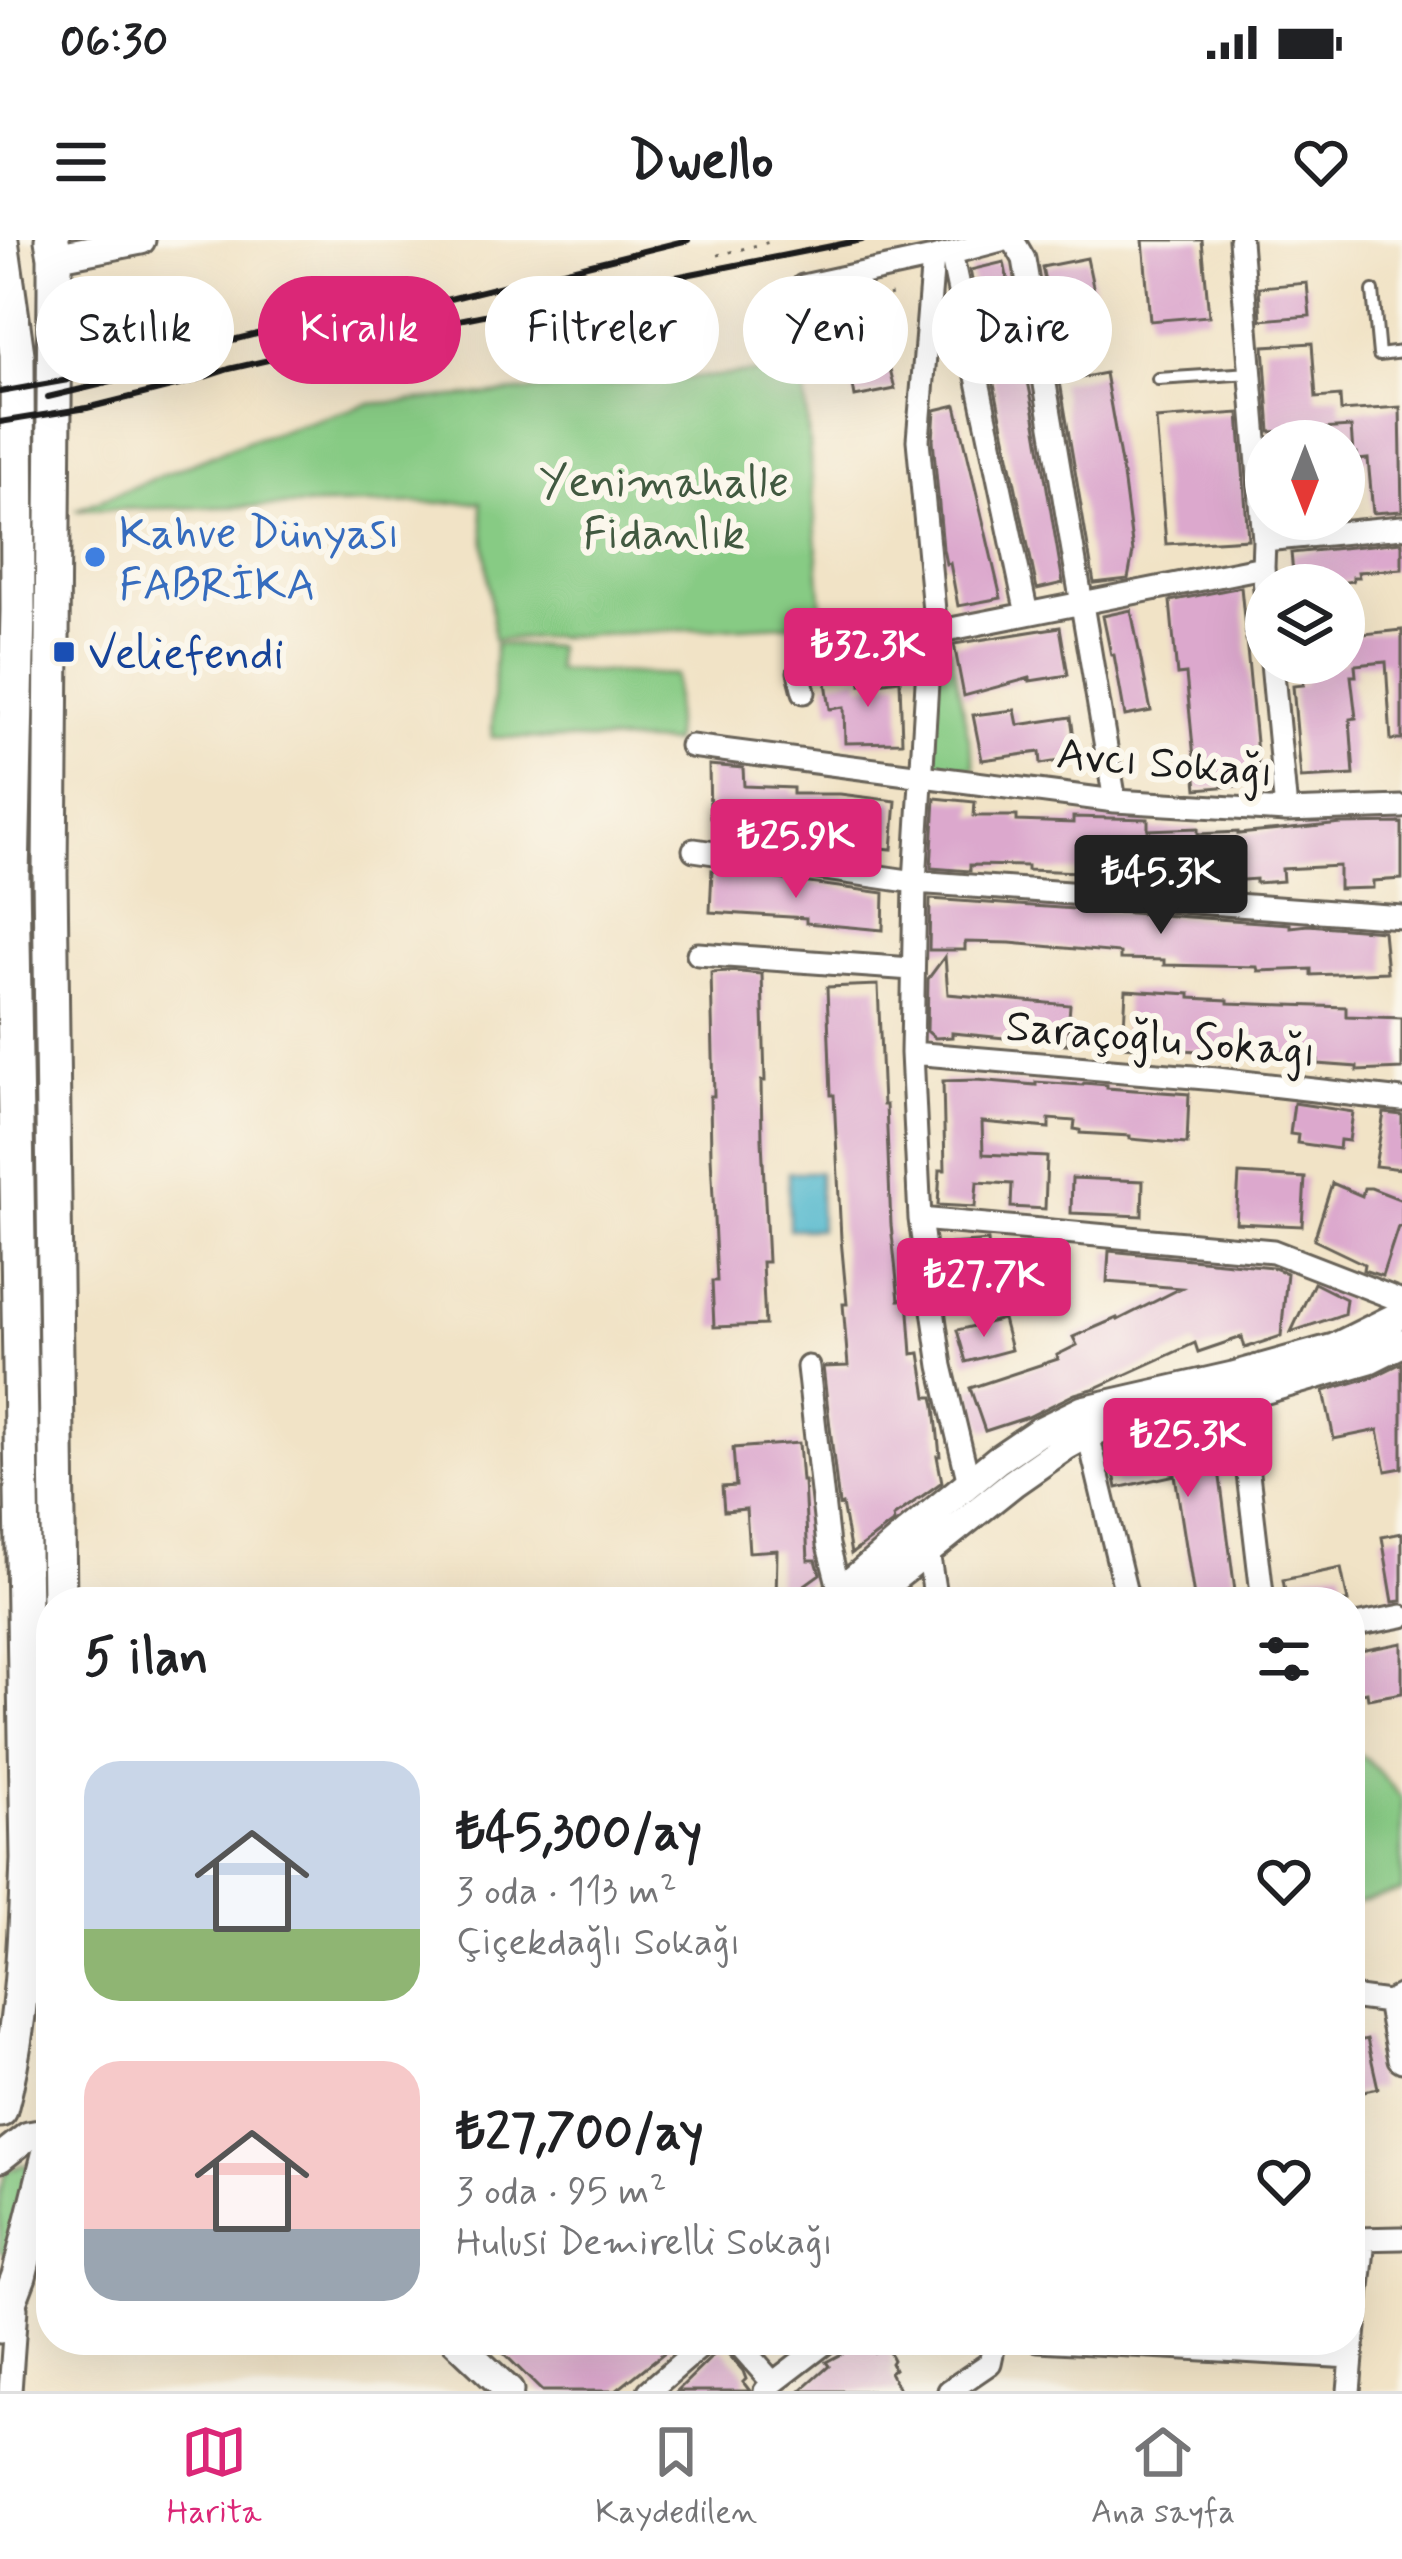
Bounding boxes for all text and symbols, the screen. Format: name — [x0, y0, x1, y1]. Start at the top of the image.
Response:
text: 06:30 — [60, 13, 168, 72]
text: Dwello — [628, 127, 774, 198]
icon: menu — [48, 129, 114, 195]
icon: heart — [1288, 129, 1354, 195]
chip: Satılık — [36, 276, 234, 384]
chip: Kiralık — [258, 276, 461, 384]
chip: Filtreler — [485, 276, 719, 384]
chip: Yeni — [743, 276, 908, 384]
chip: Daire — [932, 276, 1112, 384]
north arrow — [1245, 420, 1365, 540]
map controls — [1245, 420, 1365, 684]
park label: Yenimahalle Fidanlık — [539, 454, 789, 565]
place label: Kahve Dünyası FABRİKA — [119, 505, 400, 616]
marker: Kahve Dünyası FABRİKA — [82, 544, 108, 570]
button: layers — [1245, 564, 1365, 684]
pin: ₺32.3K — [770, 608, 966, 710]
text: ₺32.3K — [811, 621, 925, 672]
place label: Veliefendi — [88, 626, 284, 685]
marker: Veliefendi — [51, 639, 77, 665]
street label: Avcı Sokağı — [1054, 726, 1275, 803]
pin: ₺25.9K — [698, 799, 894, 901]
text: ₺25.9K — [738, 812, 854, 863]
pin: ₺45.3K — [1063, 835, 1259, 937]
text: ₺45.3K — [1101, 848, 1221, 899]
street label: Saraçoğlu Sokağı — [1003, 998, 1318, 1083]
pin: ₺27.7K — [886, 1238, 1082, 1340]
text: ₺27.7K — [924, 1251, 1044, 1302]
pin: ₺25.3K — [1090, 1398, 1286, 1500]
text: ₺25.3K — [1130, 1411, 1246, 1462]
text: 5 ilan — [84, 1626, 208, 1692]
icon: filters — [1251, 1626, 1317, 1692]
text: ₺45,300/ay — [456, 1801, 702, 1867]
icon: home — [180, 1809, 324, 1953]
icon: heart — [1251, 1848, 1317, 1914]
text: 3 oda · 113 m² — [456, 1867, 677, 1918]
text: Çiçekdağlı Sokağı — [456, 1918, 740, 1969]
text: ₺27,700/ay — [456, 2101, 704, 2167]
icon: home — [180, 2109, 324, 2253]
icon: heart — [1251, 2148, 1317, 2214]
text: 3 oda · 95 m² — [456, 2167, 667, 2218]
text: Hulusi Demirelli Sokağı — [456, 2218, 833, 2269]
tab: Harita — [167, 2419, 261, 2535]
tab: Kaydedilen — [595, 2419, 757, 2535]
tab: Ana sayfa — [1091, 2419, 1235, 2535]

